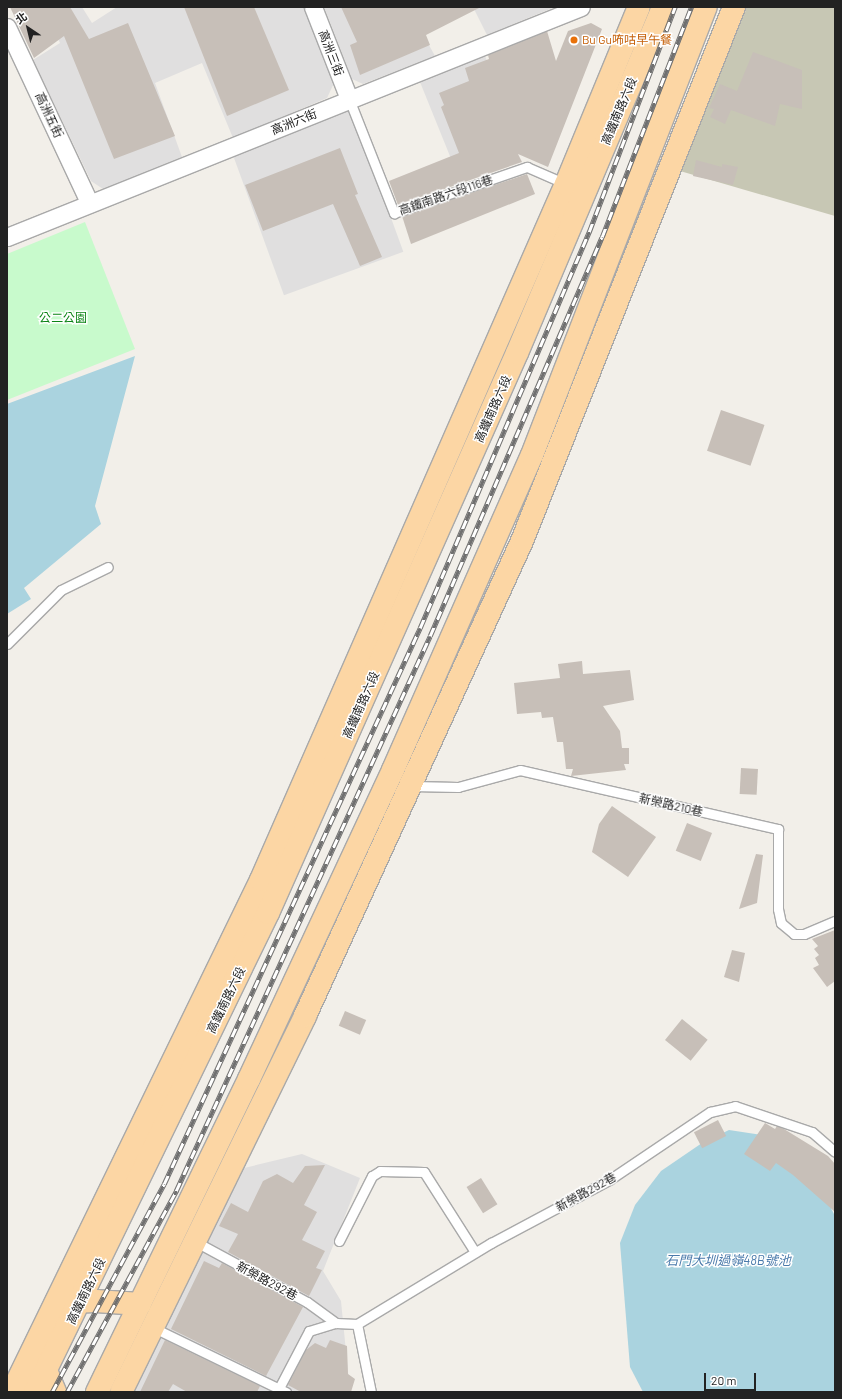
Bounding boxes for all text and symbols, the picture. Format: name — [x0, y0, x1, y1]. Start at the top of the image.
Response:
north arrow — [8, 8, 48, 48]
text: 北 — [13, 9, 29, 26]
street label: 高洲三街 — [316, 28, 346, 78]
place label: Bu Gu咘咕早午餐 — [582, 33, 672, 47]
marker: Bu Gu咘咕早午餐 — [569, 35, 579, 45]
street label: 高鐵南路六段 — [598, 75, 640, 147]
street label: 高洲五街 — [32, 90, 66, 140]
street label: 高洲六街 — [269, 106, 319, 138]
street label: 高鐵南路六段116巷 — [397, 172, 495, 218]
park label: 公二公園 — [39, 311, 87, 325]
street label: 高鐵南路六段 — [472, 373, 514, 445]
street label: 高鐵南路六段 — [340, 669, 382, 741]
street label: 新榮路210巷 — [638, 791, 704, 819]
street label: 高鐵南路六段 — [204, 964, 248, 1036]
street label: 新榮路292巷 — [553, 1169, 619, 1215]
water label: 石門大圳過嶺48B號池 — [665, 1252, 791, 1268]
street label: 高鐵南路六段 — [64, 1255, 108, 1327]
street label: 新榮路292巷 — [234, 1259, 300, 1303]
scale bar — [706, 1365, 758, 1391]
text: 20 m — [711, 1373, 737, 1387]

